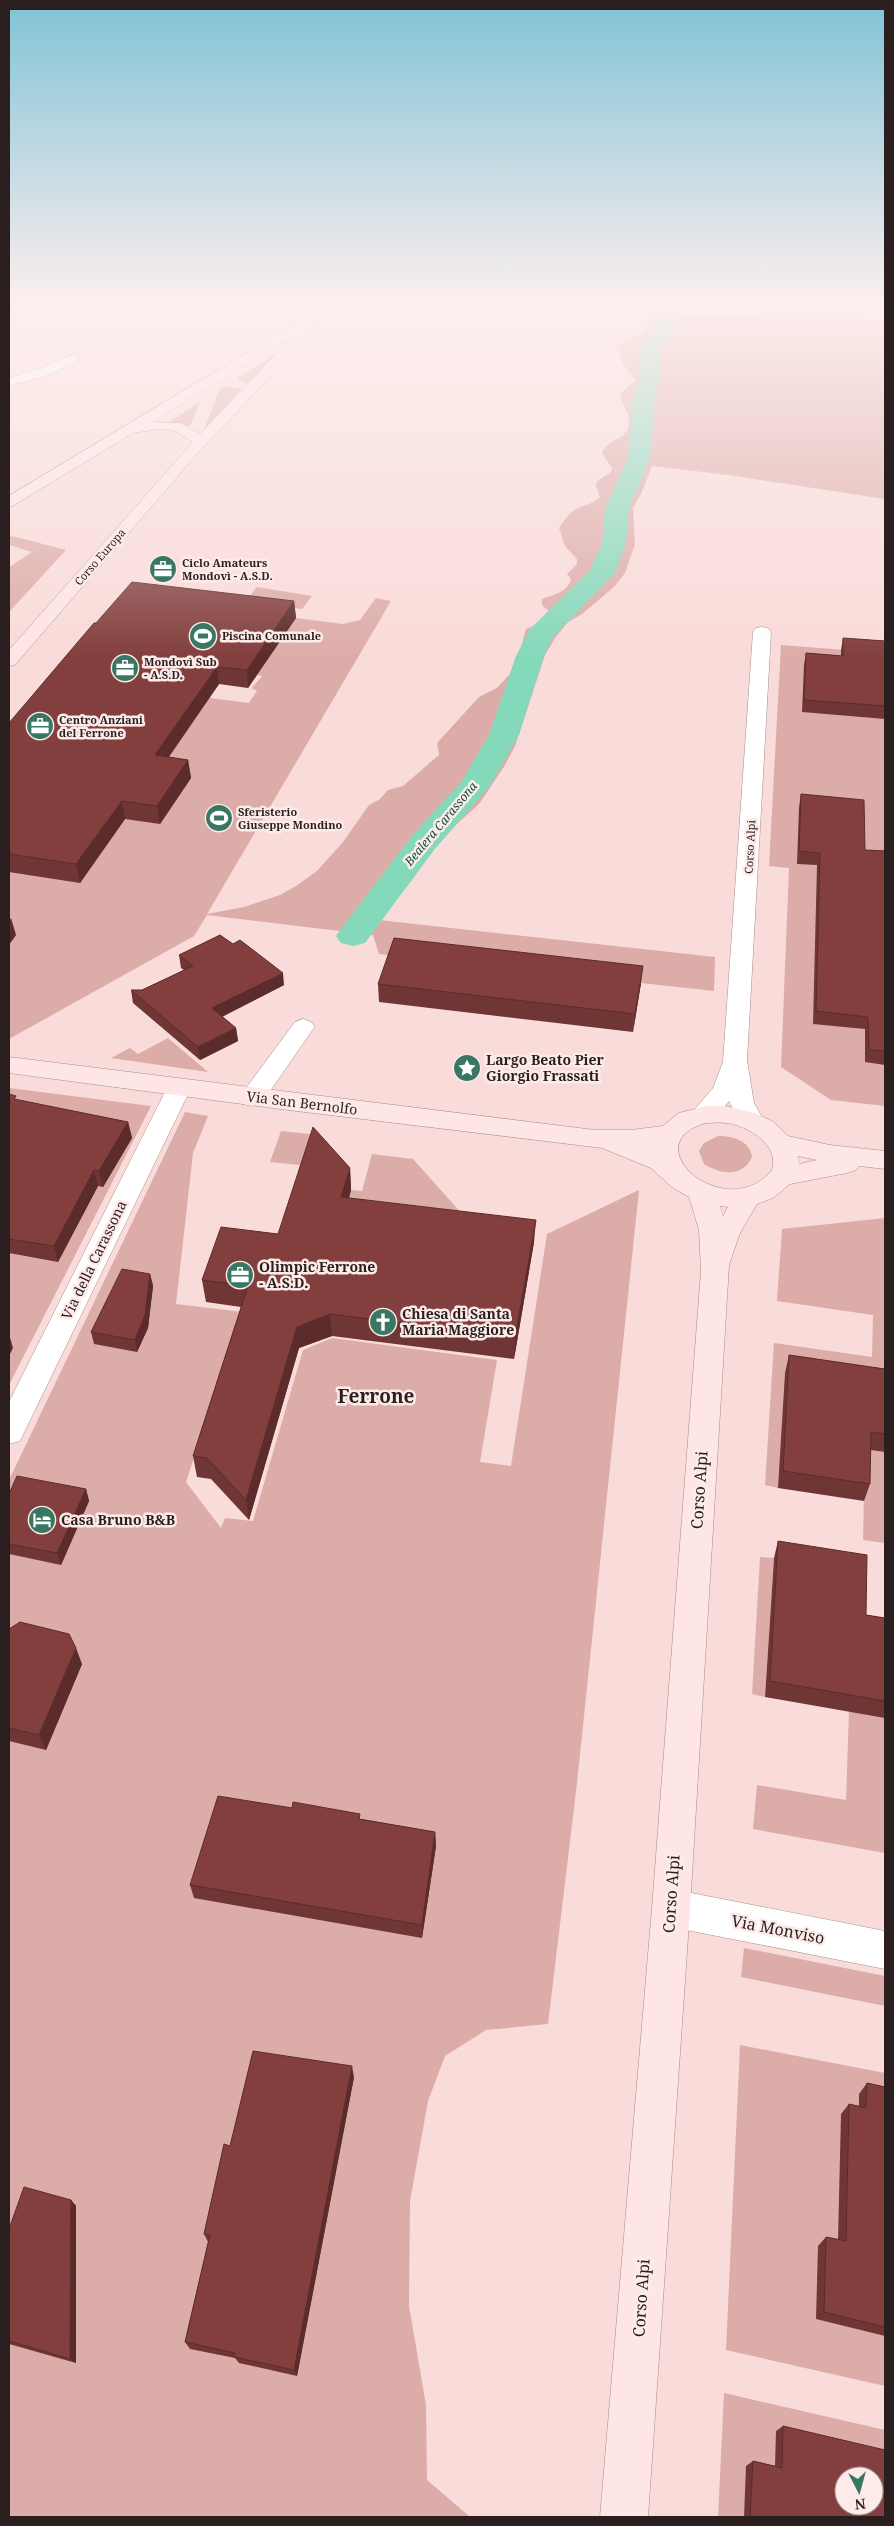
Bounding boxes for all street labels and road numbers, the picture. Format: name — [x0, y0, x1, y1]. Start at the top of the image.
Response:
street label: Corso Europa — [71, 525, 128, 588]
street label: Corso Alpi — [741, 819, 758, 874]
street label: Via San Bernolfo — [246, 1086, 359, 1119]
street label: Via della Carassona — [57, 1197, 131, 1322]
street label: Corso Alpi — [685, 1450, 713, 1530]
street label: Corso Alpi — [657, 1854, 685, 1934]
street label: Via Monviso — [730, 1909, 826, 1949]
street label: Corso Alpi — [627, 2258, 655, 2338]

